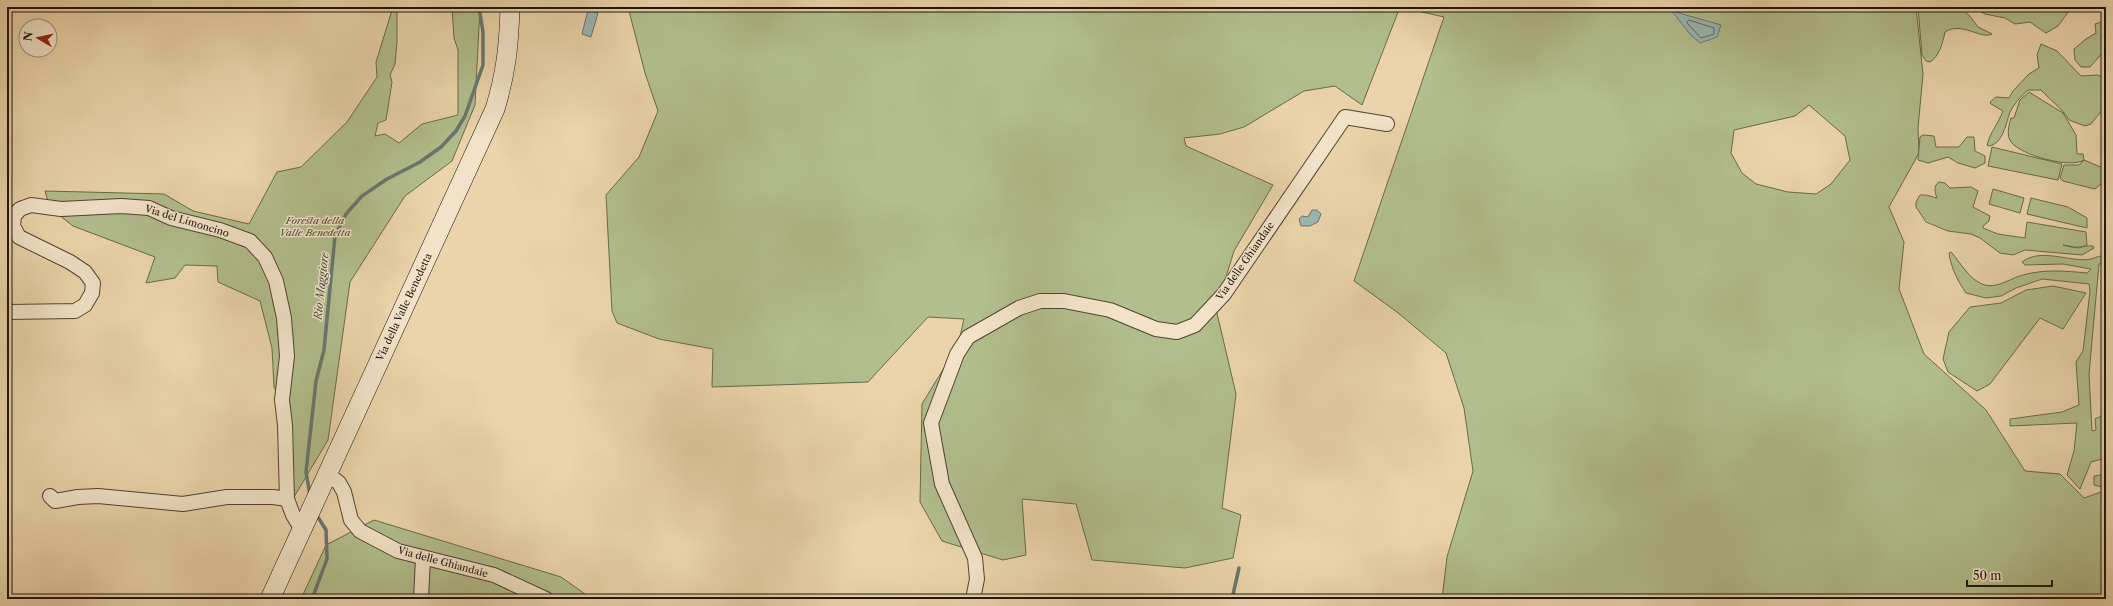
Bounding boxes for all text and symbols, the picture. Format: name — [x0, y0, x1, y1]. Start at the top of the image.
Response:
north arrow — [18, 18, 58, 58]
text: N — [20, 30, 36, 42]
street label: Via del Limoncino — [142, 202, 231, 240]
park label: Foresta della Valle Benedetta — [280, 214, 351, 239]
street label: Via delle Ghiandaie — [1212, 219, 1277, 304]
street label: Via della Valle Benedetta — [373, 250, 435, 364]
water label: Rio Maggiore — [310, 251, 332, 321]
street label: Via delle Ghiandaie — [395, 543, 490, 580]
scale bar — [1967, 562, 2052, 588]
text: 50 m — [1973, 568, 2002, 583]

